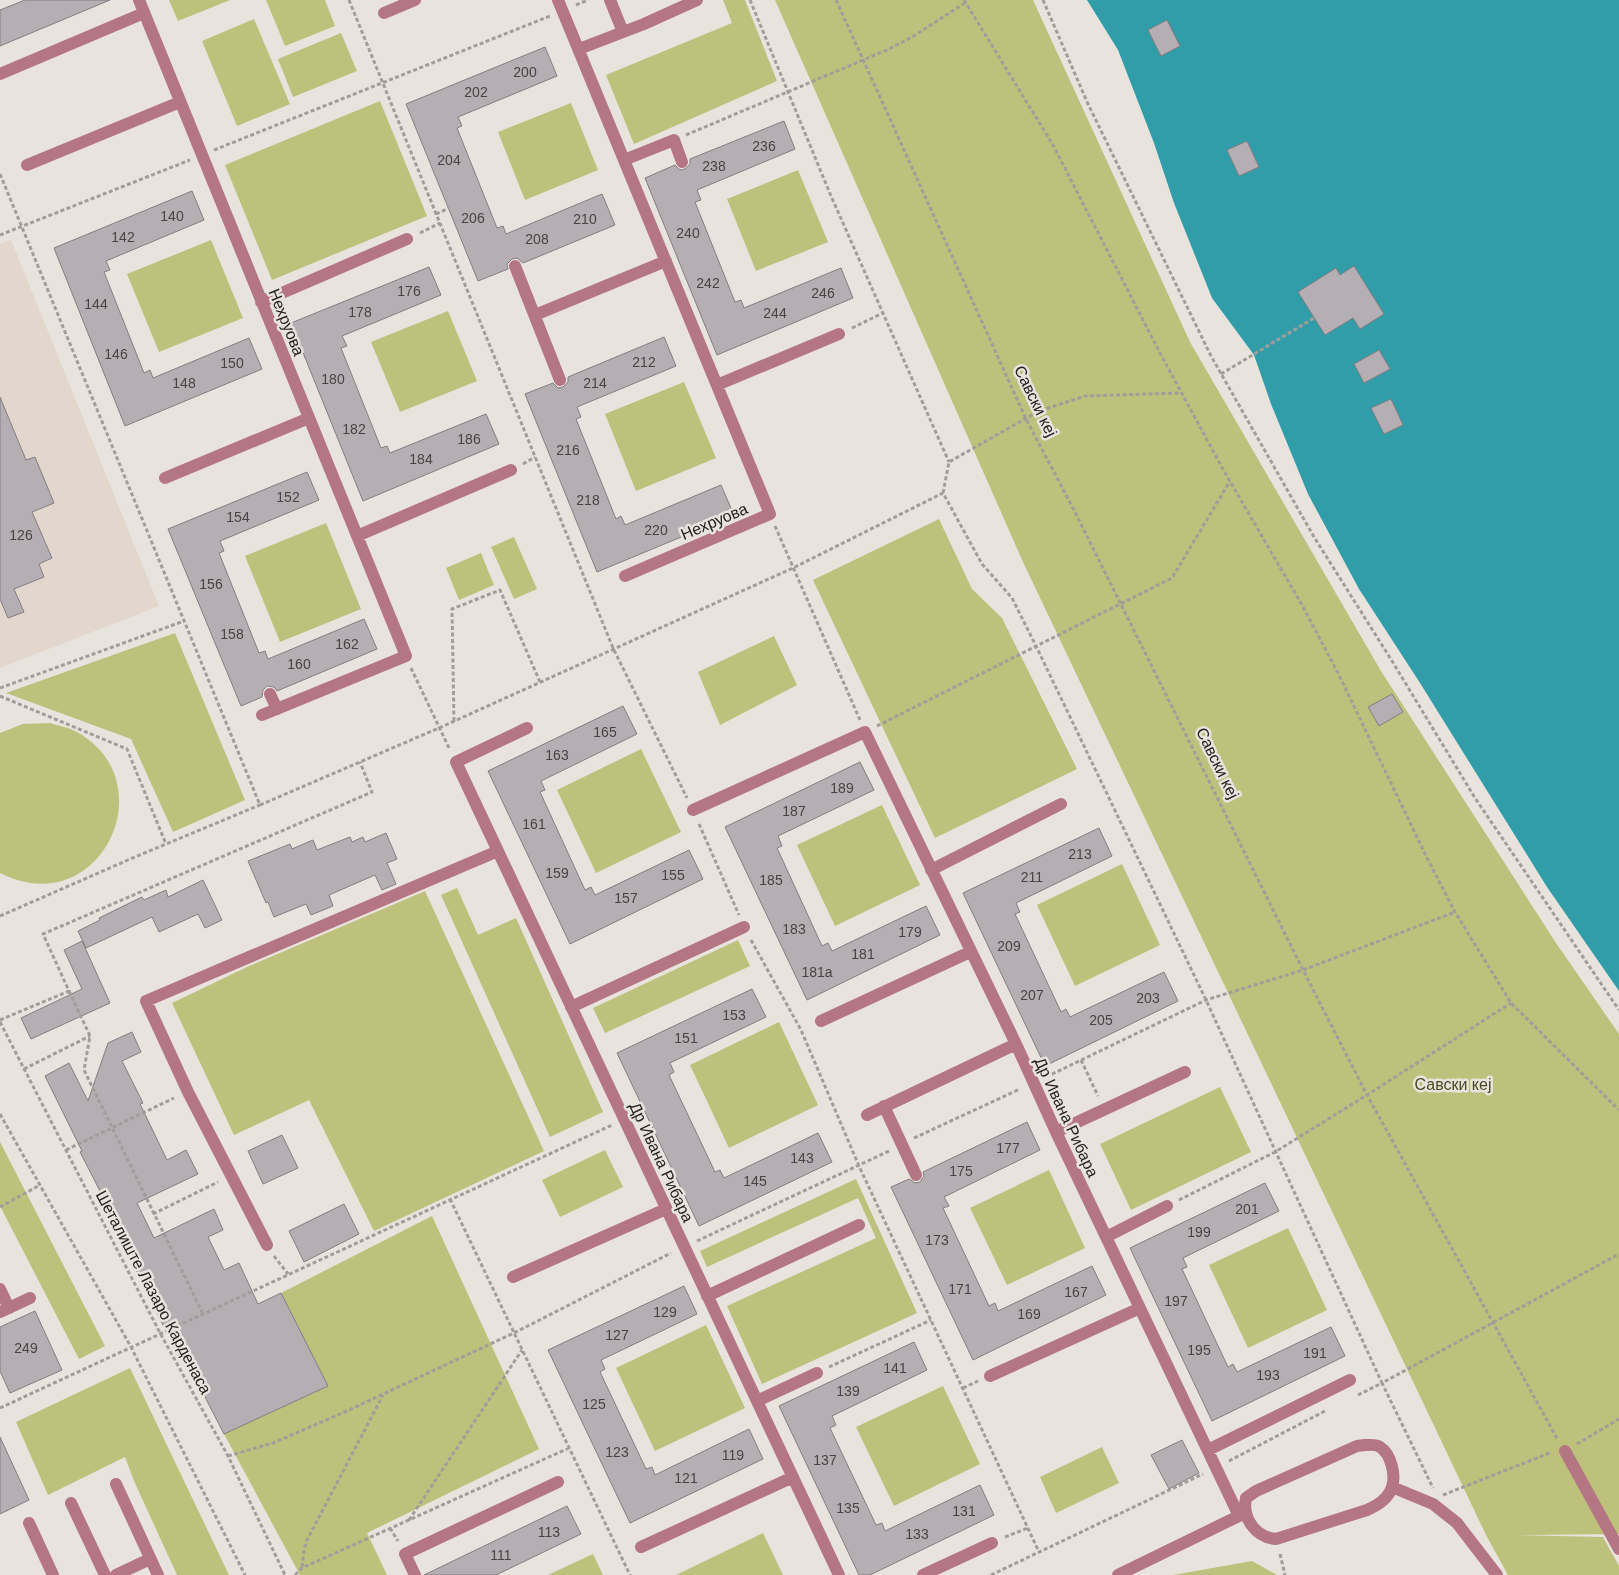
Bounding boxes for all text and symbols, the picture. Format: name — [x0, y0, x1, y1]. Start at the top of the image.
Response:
house number: 200 — [513, 64, 537, 80]
house number: 202 — [464, 84, 488, 100]
house number: 236 — [752, 138, 776, 154]
house number: 204 — [437, 152, 461, 168]
house number: 238 — [702, 158, 726, 174]
house number: 140 — [160, 208, 184, 224]
house number: 206 — [461, 210, 485, 226]
house number: 210 — [573, 211, 597, 227]
house number: 240 — [676, 225, 700, 241]
house number: 142 — [111, 229, 135, 245]
house number: 208 — [525, 231, 549, 247]
house number: 242 — [696, 275, 720, 291]
house number: 176 — [397, 283, 421, 299]
house number: 246 — [811, 285, 835, 301]
street label: Нехруова — [265, 286, 308, 358]
house number: 144 — [84, 296, 108, 312]
house number: 178 — [348, 304, 372, 320]
house number: 244 — [763, 305, 787, 321]
house number: 146 — [104, 346, 128, 362]
house number: 212 — [632, 354, 656, 370]
house number: 150 — [220, 355, 244, 371]
street label: Савски кеј — [1011, 363, 1060, 440]
house number: 180 — [321, 371, 345, 387]
house number: 148 — [172, 375, 196, 391]
house number: 214 — [583, 375, 607, 391]
house number: 182 — [342, 421, 366, 437]
house number: 186 — [457, 431, 481, 447]
house number: 216 — [556, 442, 580, 458]
house number: 184 — [409, 451, 433, 467]
house number: 152 — [276, 489, 300, 505]
house number: 218 — [576, 492, 600, 508]
street label: Нехруова — [678, 500, 750, 543]
house number: 154 — [226, 509, 250, 525]
house number: 220 — [644, 522, 668, 538]
house number: 126 — [9, 527, 33, 543]
house number: 156 — [199, 576, 223, 592]
house number: 158 — [220, 626, 244, 642]
house number: 162 — [335, 636, 359, 652]
house number: 160 — [287, 656, 311, 672]
house number: 165 — [593, 724, 617, 740]
street label: Савски кеј — [1193, 725, 1242, 802]
house number: 163 — [545, 747, 569, 763]
house number: 189 — [830, 780, 854, 796]
house number: 187 — [782, 803, 806, 819]
house number: 161 — [522, 816, 546, 832]
house number: 213 — [1068, 846, 1092, 862]
house number: 159 — [545, 865, 569, 881]
house number: 155 — [661, 867, 685, 883]
house number: 211 — [1021, 869, 1043, 885]
house number: 185 — [759, 872, 783, 888]
house number: 157 — [614, 890, 638, 906]
house number: 183 — [782, 921, 806, 937]
house number: 179 — [898, 924, 922, 940]
house number: 209 — [997, 938, 1021, 954]
house number: 181 — [851, 946, 875, 962]
house number: 181a — [801, 964, 833, 980]
house number: 207 — [1020, 987, 1044, 1003]
house number: 203 — [1136, 990, 1160, 1006]
house number: 153 — [722, 1007, 746, 1023]
house number: 205 — [1089, 1012, 1113, 1028]
house number: 151 — [674, 1030, 698, 1046]
street label: Др Ивана Рибара — [1031, 1055, 1102, 1180]
park label: Савски кеј — [1415, 1076, 1491, 1093]
street label: Др Ивана Рибара — [626, 1100, 697, 1225]
house number: 177 — [996, 1140, 1020, 1156]
house number: 143 — [790, 1150, 814, 1166]
house number: 175 — [949, 1163, 973, 1179]
house number: 145 — [743, 1173, 767, 1189]
street label: Шеталиште Лазаро Карденаса — [93, 1188, 215, 1397]
house number: 201 — [1235, 1201, 1259, 1217]
house number: 199 — [1187, 1224, 1211, 1240]
house number: 173 — [925, 1232, 949, 1248]
house number: 171 — [948, 1281, 972, 1297]
house number: 167 — [1064, 1284, 1088, 1300]
house number: 197 — [1164, 1293, 1188, 1309]
house number: 129 — [653, 1304, 677, 1320]
house number: 169 — [1017, 1306, 1041, 1322]
house number: 127 — [605, 1327, 629, 1343]
house number: 249 — [14, 1340, 38, 1356]
house number: 195 — [1187, 1342, 1211, 1358]
house number: 191 — [1303, 1345, 1327, 1361]
house number: 141 — [883, 1360, 907, 1376]
house number: 193 — [1256, 1367, 1280, 1383]
house number: 139 — [836, 1383, 860, 1399]
house number: 125 — [582, 1396, 606, 1412]
house number: 123 — [605, 1444, 629, 1460]
house number: 119 — [722, 1447, 744, 1463]
house number: 137 — [813, 1452, 837, 1468]
house number: 121 — [674, 1470, 698, 1486]
house number: 135 — [836, 1500, 860, 1516]
house number: 131 — [952, 1503, 976, 1519]
house number: 113 — [538, 1524, 560, 1540]
house number: 133 — [905, 1526, 929, 1542]
house number: 111 — [490, 1547, 512, 1563]

